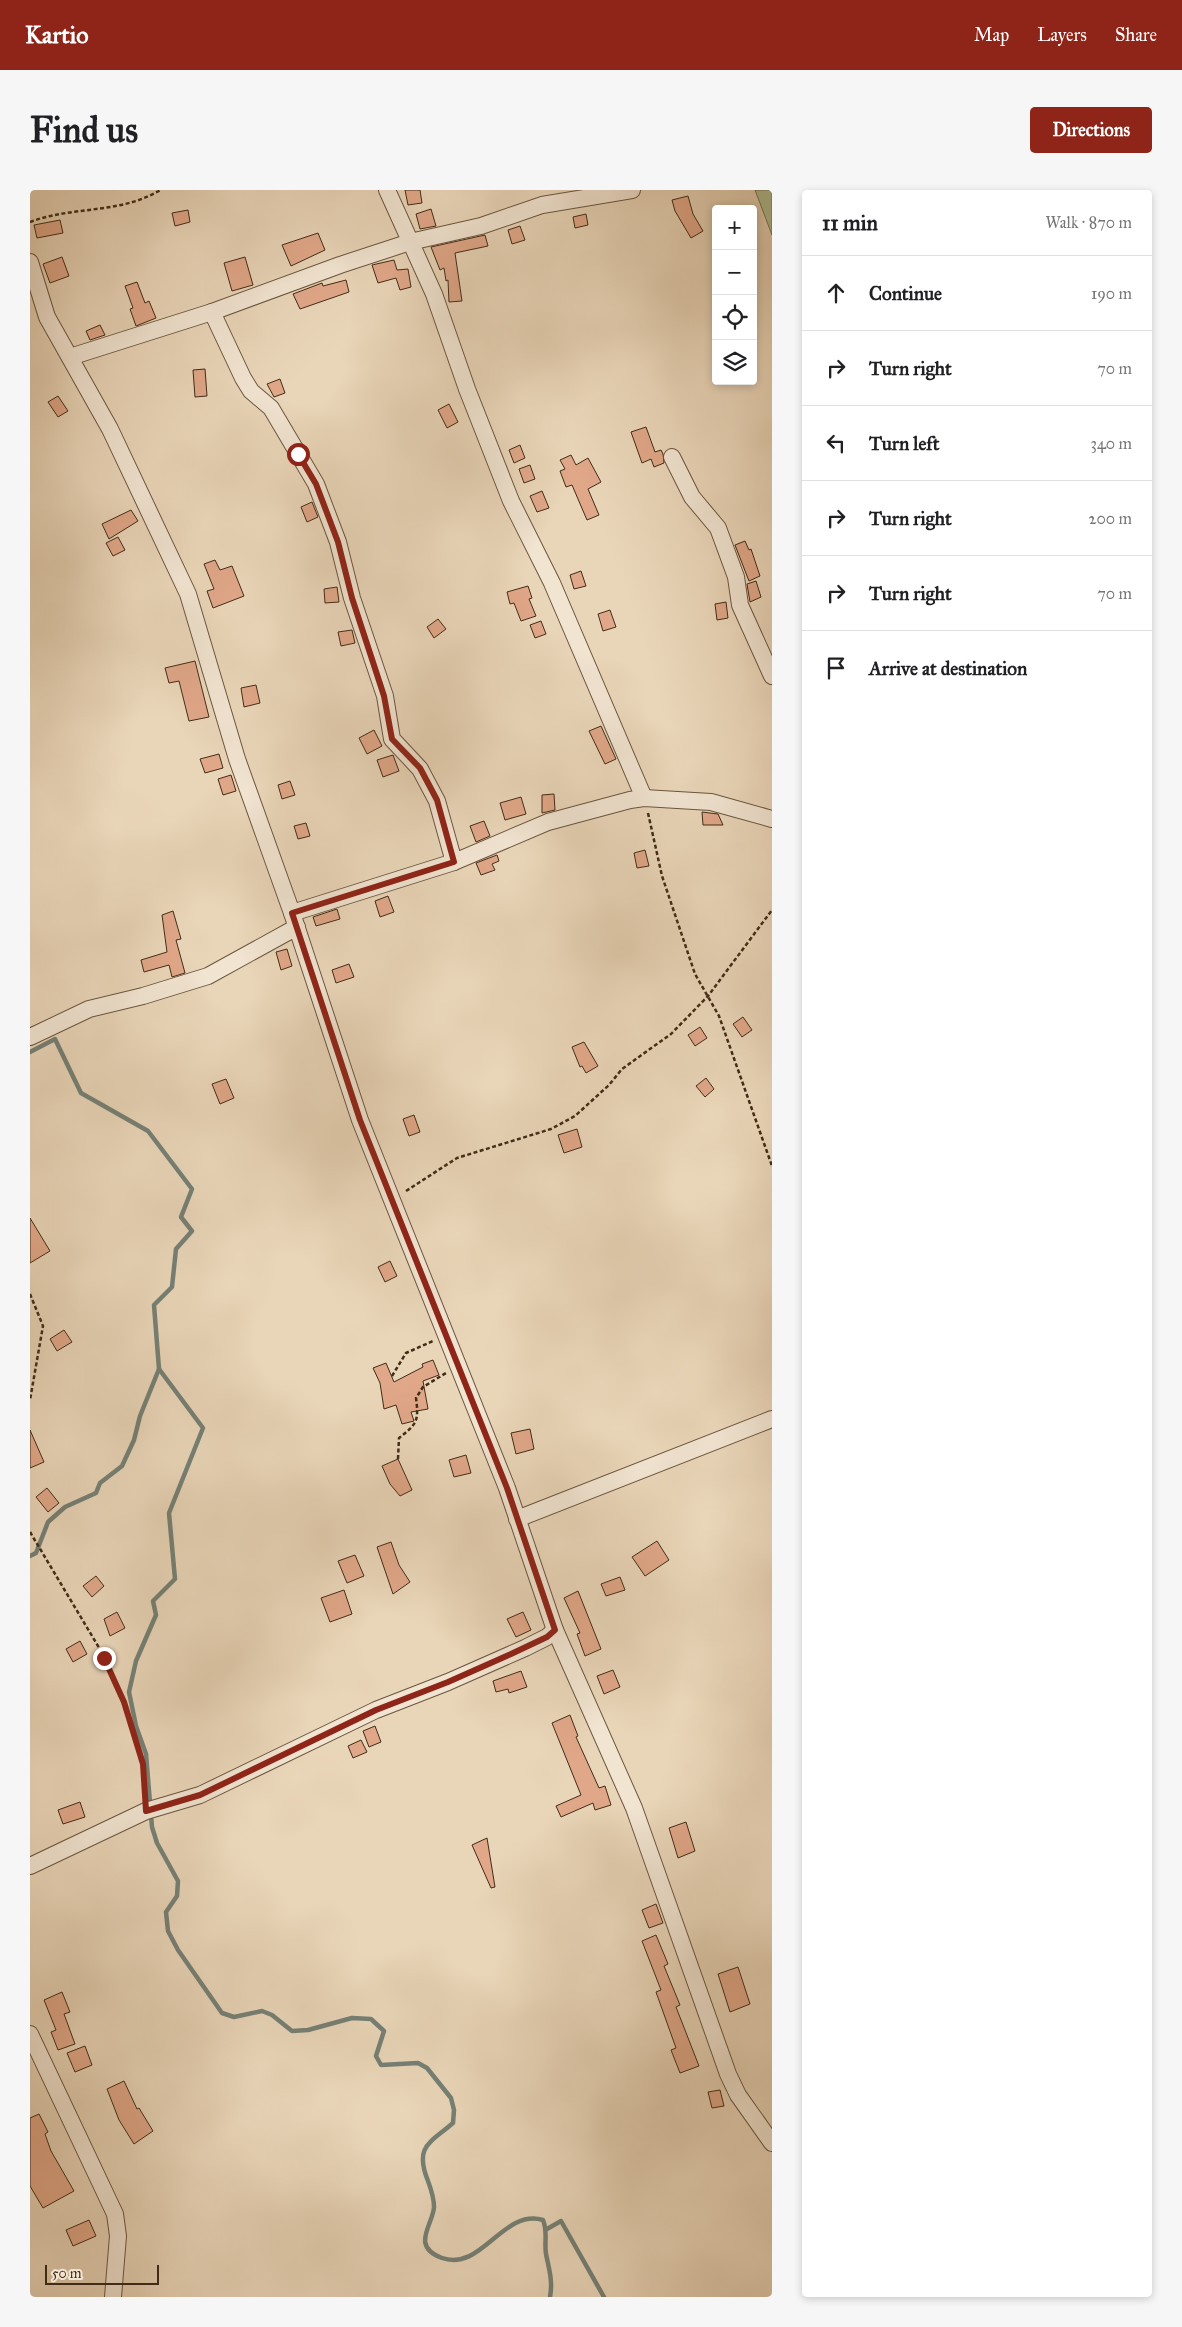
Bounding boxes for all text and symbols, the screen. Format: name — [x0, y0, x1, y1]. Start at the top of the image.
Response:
text: Kartio — [25, 20, 88, 50]
text: Map — [974, 24, 1009, 46]
text: Layers — [1037, 24, 1087, 46]
text: Share — [1115, 24, 1157, 46]
button: Directions — [1030, 107, 1152, 153]
text: Find us — [30, 109, 138, 152]
map controls — [712, 205, 757, 385]
button: + — [712, 205, 757, 250]
text: 11 min — [822, 210, 878, 236]
text: Walk · 870 m — [1045, 213, 1132, 232]
button: − — [712, 250, 757, 295]
icon: ahead — [822, 279, 850, 307]
text: Continue — [869, 282, 942, 305]
text: 190 m — [1091, 284, 1132, 303]
button: locate — [712, 295, 757, 340]
button: layers — [712, 340, 757, 385]
icon: right — [822, 354, 850, 382]
text: Turn right — [869, 357, 952, 380]
text: 70 m — [1097, 359, 1132, 378]
icon: left — [822, 429, 850, 457]
text: Turn left — [869, 432, 939, 455]
text: 340 m — [1090, 434, 1132, 453]
route start — [287, 443, 310, 466]
icon: right — [822, 504, 850, 532]
text: Turn right — [869, 507, 952, 530]
text: 200 m — [1089, 509, 1132, 528]
icon: right — [822, 579, 850, 607]
text: Turn right — [869, 582, 952, 605]
text: 70 m — [1097, 584, 1132, 603]
icon: arrive — [822, 654, 850, 682]
text: Arrive at destination — [869, 657, 1027, 680]
route end — [93, 1647, 116, 1670]
scale bar — [45, 2262, 159, 2285]
text: 50 m — [52, 2265, 81, 2282]

